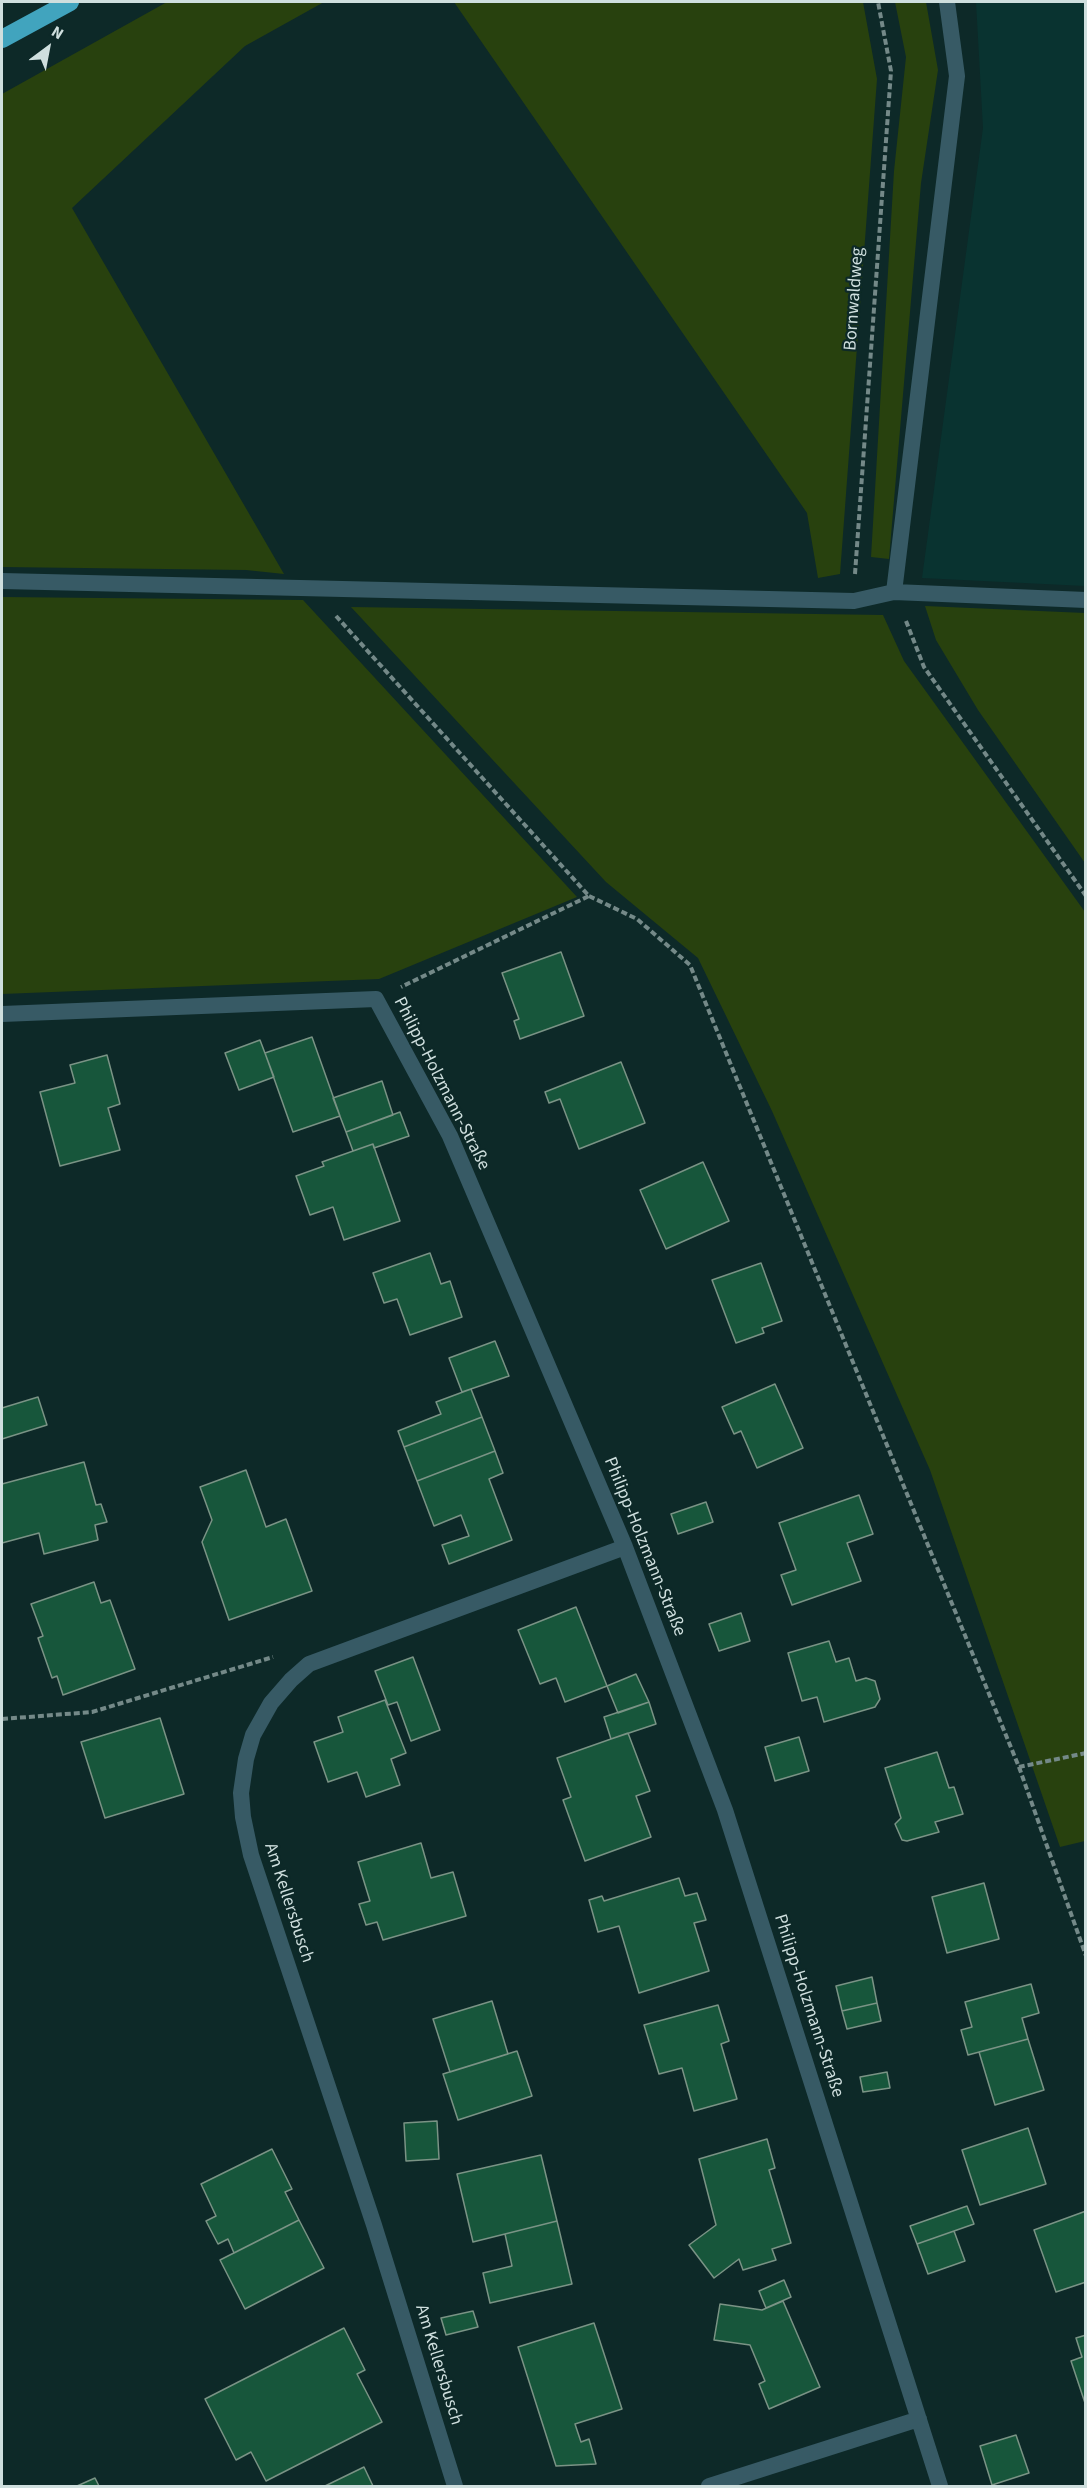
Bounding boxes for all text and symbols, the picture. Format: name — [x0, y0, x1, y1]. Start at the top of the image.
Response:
north arrow — [18, 18, 78, 78]
text: N — [47, 21, 68, 45]
street label: Bornwaldweg — [841, 247, 869, 351]
street label: Philipp-Holzmann-Straße — [388, 994, 494, 1174]
street label: Philipp-Holzmann-Straße — [598, 1454, 690, 1640]
street label: Am Kellersbusch — [258, 1840, 318, 1966]
street label: Philipp-Holzmann-Straße — [768, 1912, 848, 2100]
street label: Am Kellersbusch — [409, 2302, 467, 2428]

